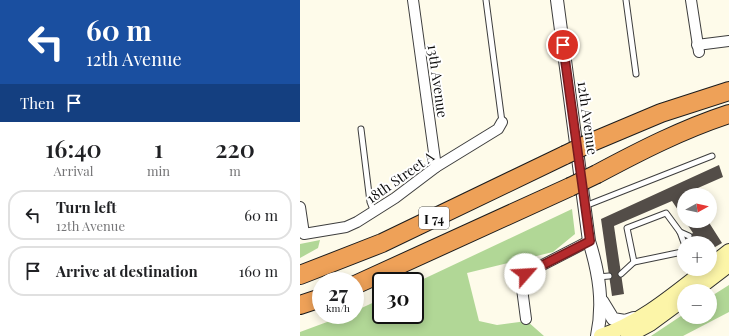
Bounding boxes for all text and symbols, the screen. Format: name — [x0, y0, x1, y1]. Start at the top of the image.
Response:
text: 60 m — [86, 11, 152, 48]
icon: left — [20, 16, 72, 68]
pin — [546, 28, 580, 62]
icon: arrive — [552, 34, 574, 56]
street label: 13th Avenue — [423, 43, 453, 119]
text: 12th Avenue — [86, 47, 182, 71]
street label: 12th Avenue — [573, 80, 603, 156]
icon: arrive — [63, 92, 85, 114]
text: Then — [20, 93, 55, 113]
text: 16:40 — [45, 132, 102, 164]
text: 1 — [154, 132, 163, 164]
text: 220 — [215, 132, 255, 164]
street label: 18th Street A — [362, 147, 438, 207]
text: Arrival — [53, 162, 93, 179]
text: min — [147, 162, 170, 179]
text: m — [229, 162, 241, 179]
north arrow — [677, 188, 717, 228]
map controls — [677, 188, 717, 324]
text: Turn left — [56, 197, 117, 217]
icon: left — [22, 204, 44, 226]
text: 60 m — [244, 205, 278, 225]
road number: I 74 — [419, 207, 449, 229]
text: 12th Avenue — [56, 217, 125, 234]
button: + — [677, 236, 717, 276]
position arrow — [504, 253, 546, 295]
icon: arrive — [22, 260, 44, 282]
text: Arrive at destination — [56, 261, 198, 281]
text: 160 m — [239, 261, 278, 281]
speed limit sign: 30 — [372, 272, 424, 324]
text: 27 — [328, 279, 348, 306]
button: − — [677, 284, 717, 324]
text: km/h — [326, 301, 350, 315]

